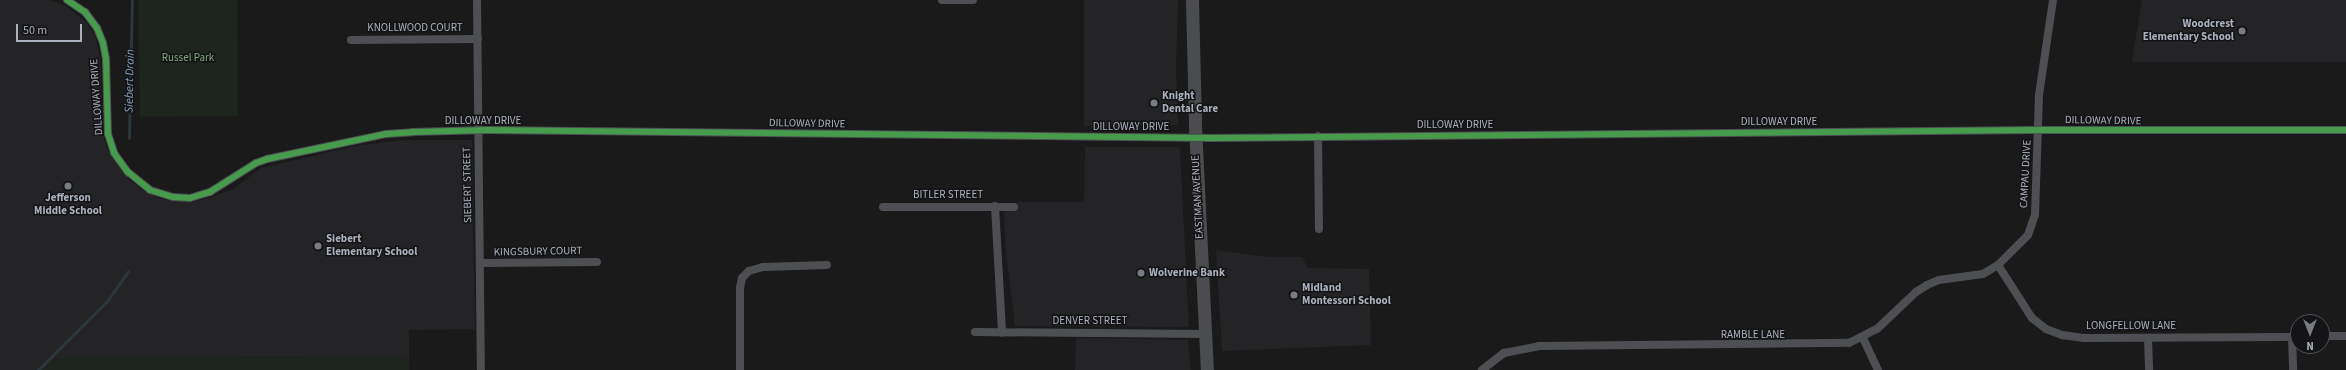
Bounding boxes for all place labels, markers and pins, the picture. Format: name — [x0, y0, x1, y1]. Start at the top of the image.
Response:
place label: Woodcrest Elementary School — [2143, 18, 2234, 44]
marker: Woodcrest Elementary School — [2237, 26, 2247, 36]
place label: Knight Dental Care — [1162, 90, 1218, 116]
marker: Knight Dental Care — [1149, 98, 1159, 108]
marker: Jefferson Middle School — [63, 181, 73, 191]
place label: Jefferson Middle School — [34, 192, 102, 218]
place label: Siebert Elementary School — [326, 233, 417, 259]
marker: Siebert Elementary School — [313, 241, 323, 251]
place label: Wolverine Bank — [1149, 266, 1225, 280]
marker: Wolverine Bank — [1136, 268, 1146, 278]
place label: Midland Montessori School — [1302, 282, 1391, 308]
marker: Midland Montessori School — [1289, 290, 1299, 300]

